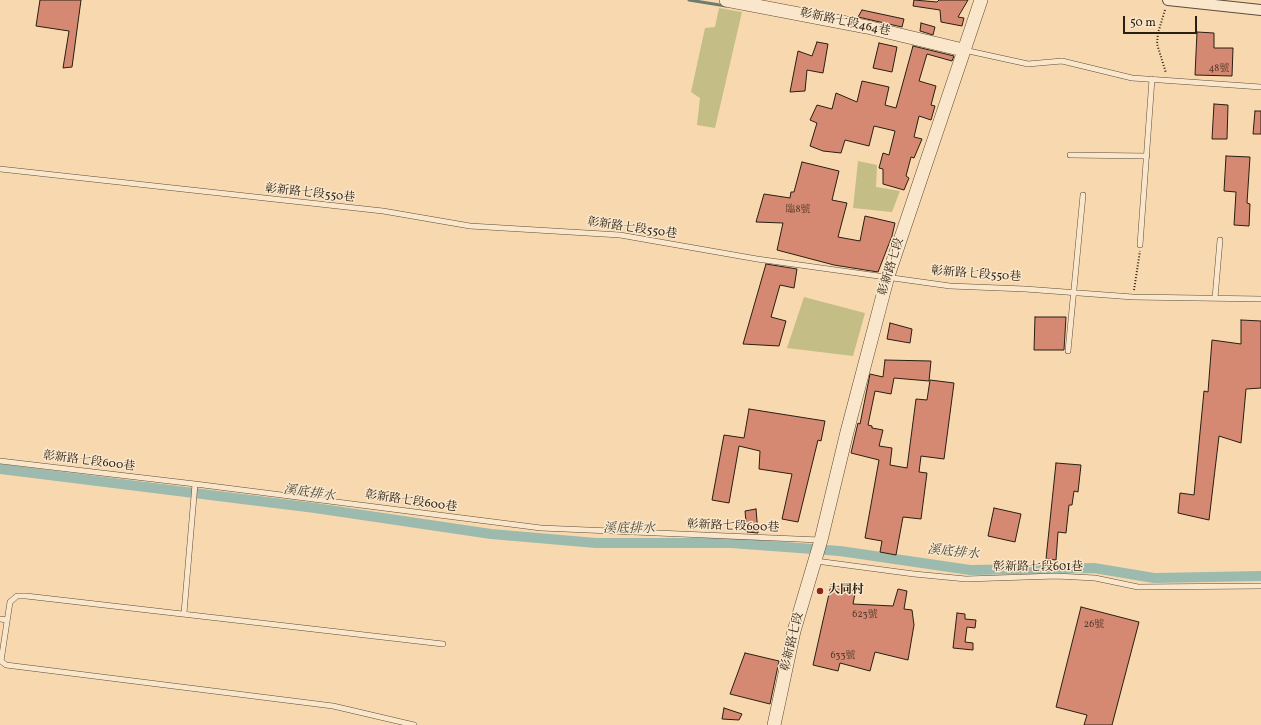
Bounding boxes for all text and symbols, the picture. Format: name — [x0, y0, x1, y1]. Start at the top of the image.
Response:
street label: 彰新路七段464巷 — [799, 6, 891, 40]
scale bar — [1125, 8, 1199, 34]
text: 50 m — [1130, 15, 1156, 31]
house number: 48號 — [1209, 63, 1229, 75]
street label: 彰新路七段550巷 — [264, 182, 356, 206]
house number: 臨8號 — [785, 204, 811, 216]
street label: 彰新路七段550巷 — [586, 216, 678, 242]
street label: 彰新路七段 — [876, 236, 908, 298]
street label: 彰新路七段550巷 — [930, 265, 1022, 285]
street label: 彰新路七段600巷 — [42, 449, 136, 475]
water label: 溪底排水 — [282, 483, 336, 505]
street label: 彰新路七段600巷 — [364, 488, 458, 516]
street label: 彰新路七段600巷 — [686, 518, 780, 536]
water label: 溪底排水 — [603, 522, 655, 538]
water label: 溪底排水 — [926, 543, 980, 563]
street label: 彰新路七段601巷 — [993, 561, 1083, 575]
place label: 大同村 — [828, 584, 864, 598]
marker: 大同村 — [815, 586, 825, 596]
house number: 623號 — [852, 609, 878, 621]
street label: 彰新路七段 — [779, 611, 807, 673]
house number: 26號 — [1084, 619, 1104, 631]
house number: 633號 — [830, 650, 856, 662]

